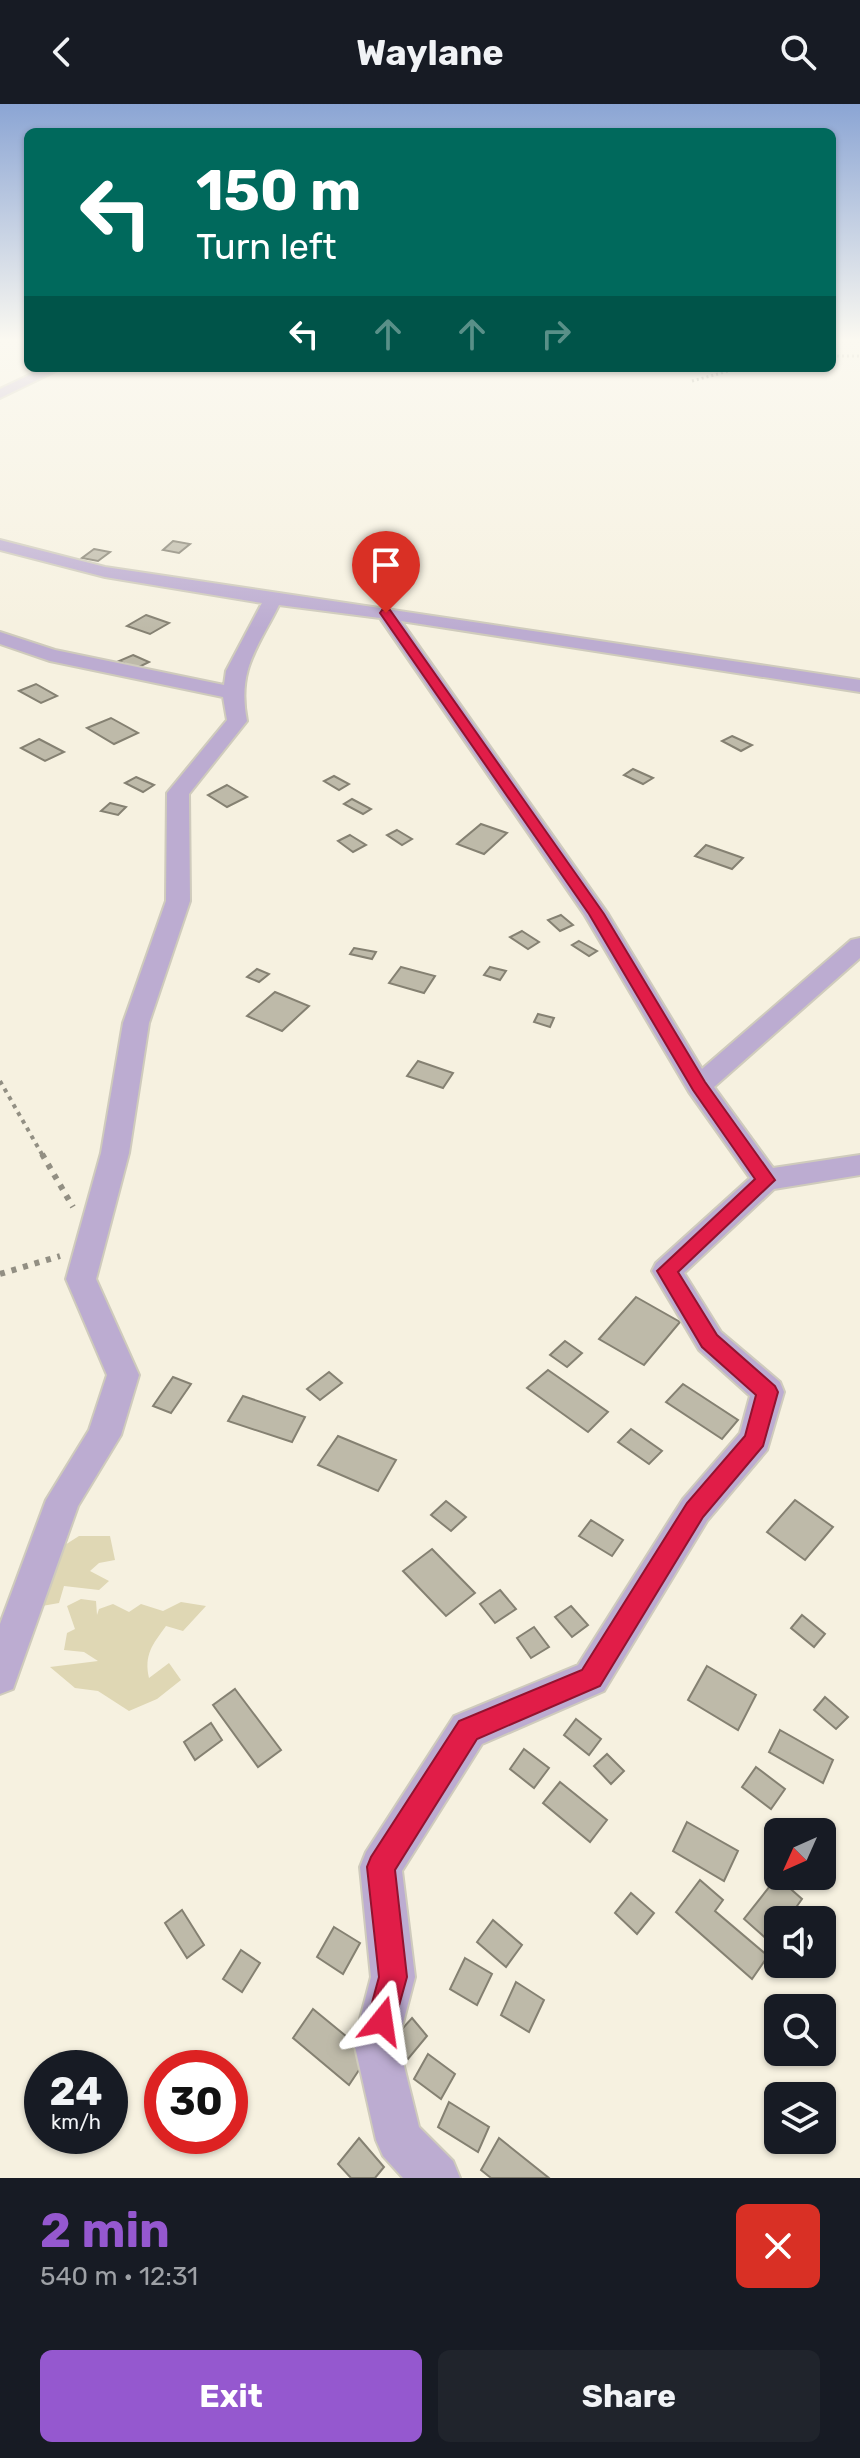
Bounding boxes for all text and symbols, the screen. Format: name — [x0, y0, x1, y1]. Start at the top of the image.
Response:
icon: back — [40, 30, 84, 74]
icon: search — [776, 30, 820, 74]
text: Waylane — [356, 31, 504, 74]
text: 150 m — [196, 158, 361, 224]
icon: left — [64, 160, 168, 264]
text: Turn left — [196, 225, 337, 268]
icon: left — [282, 312, 326, 356]
icon: ahead — [366, 312, 410, 356]
icon: ahead — [450, 312, 494, 356]
icon: right — [534, 312, 578, 356]
pin — [352, 531, 420, 613]
icon: arrive — [364, 543, 408, 587]
north arrow — [764, 1818, 836, 1890]
map controls — [764, 1818, 836, 2154]
button: sound — [764, 1906, 836, 1978]
position arrow — [340, 1979, 424, 2063]
button: search — [764, 1994, 836, 2066]
speed limit sign: 30 — [144, 2050, 248, 2154]
text: 24 — [49, 2068, 103, 2115]
button: layers — [764, 2082, 836, 2154]
text: km/h — [51, 2110, 101, 2134]
text: 2 min — [40, 2202, 170, 2259]
button: close — [736, 2204, 820, 2288]
text: 540 m · 12:31 — [40, 2261, 198, 2292]
button: Exit — [40, 2350, 422, 2442]
button: Share — [438, 2350, 820, 2442]

